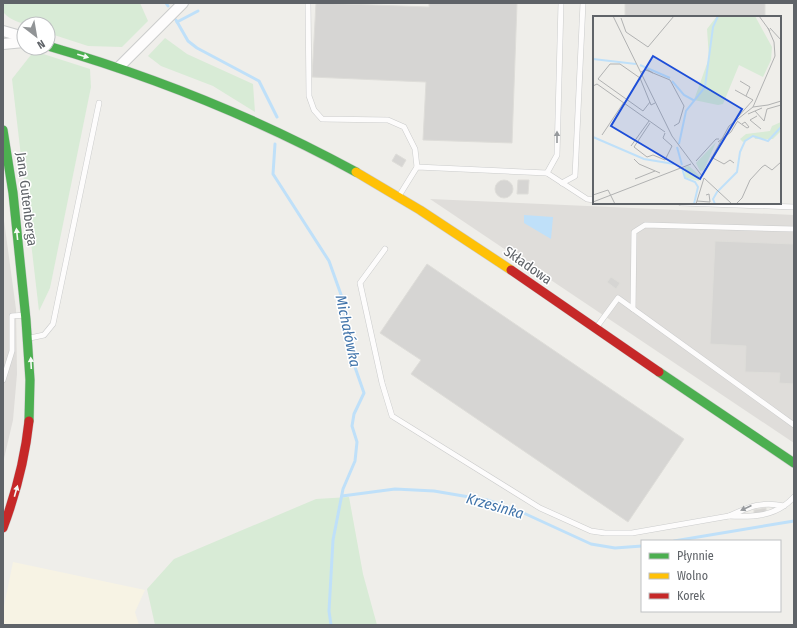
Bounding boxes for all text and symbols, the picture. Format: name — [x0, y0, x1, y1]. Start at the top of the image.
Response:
north arrow — [16, 16, 56, 56]
inset map — [593, 16, 781, 204]
text: N — [35, 37, 47, 51]
one-way arrow — [78, 53, 90, 59]
one-way arrow — [554, 130, 560, 143]
street label: Jana Gutenberga — [12, 151, 41, 247]
one-way arrow — [14, 228, 21, 240]
street label: Składowa — [500, 243, 555, 288]
water label: Michałówka — [332, 293, 364, 369]
one-way arrow — [27, 357, 34, 369]
one-way arrow — [13, 485, 19, 497]
water label: Krzesinka — [464, 489, 526, 523]
one-way arrow — [739, 506, 751, 512]
legend — [641, 540, 781, 612]
text: Płynnie — [677, 549, 714, 563]
text: Wolno — [677, 569, 708, 583]
text: Korek — [677, 589, 705, 603]

